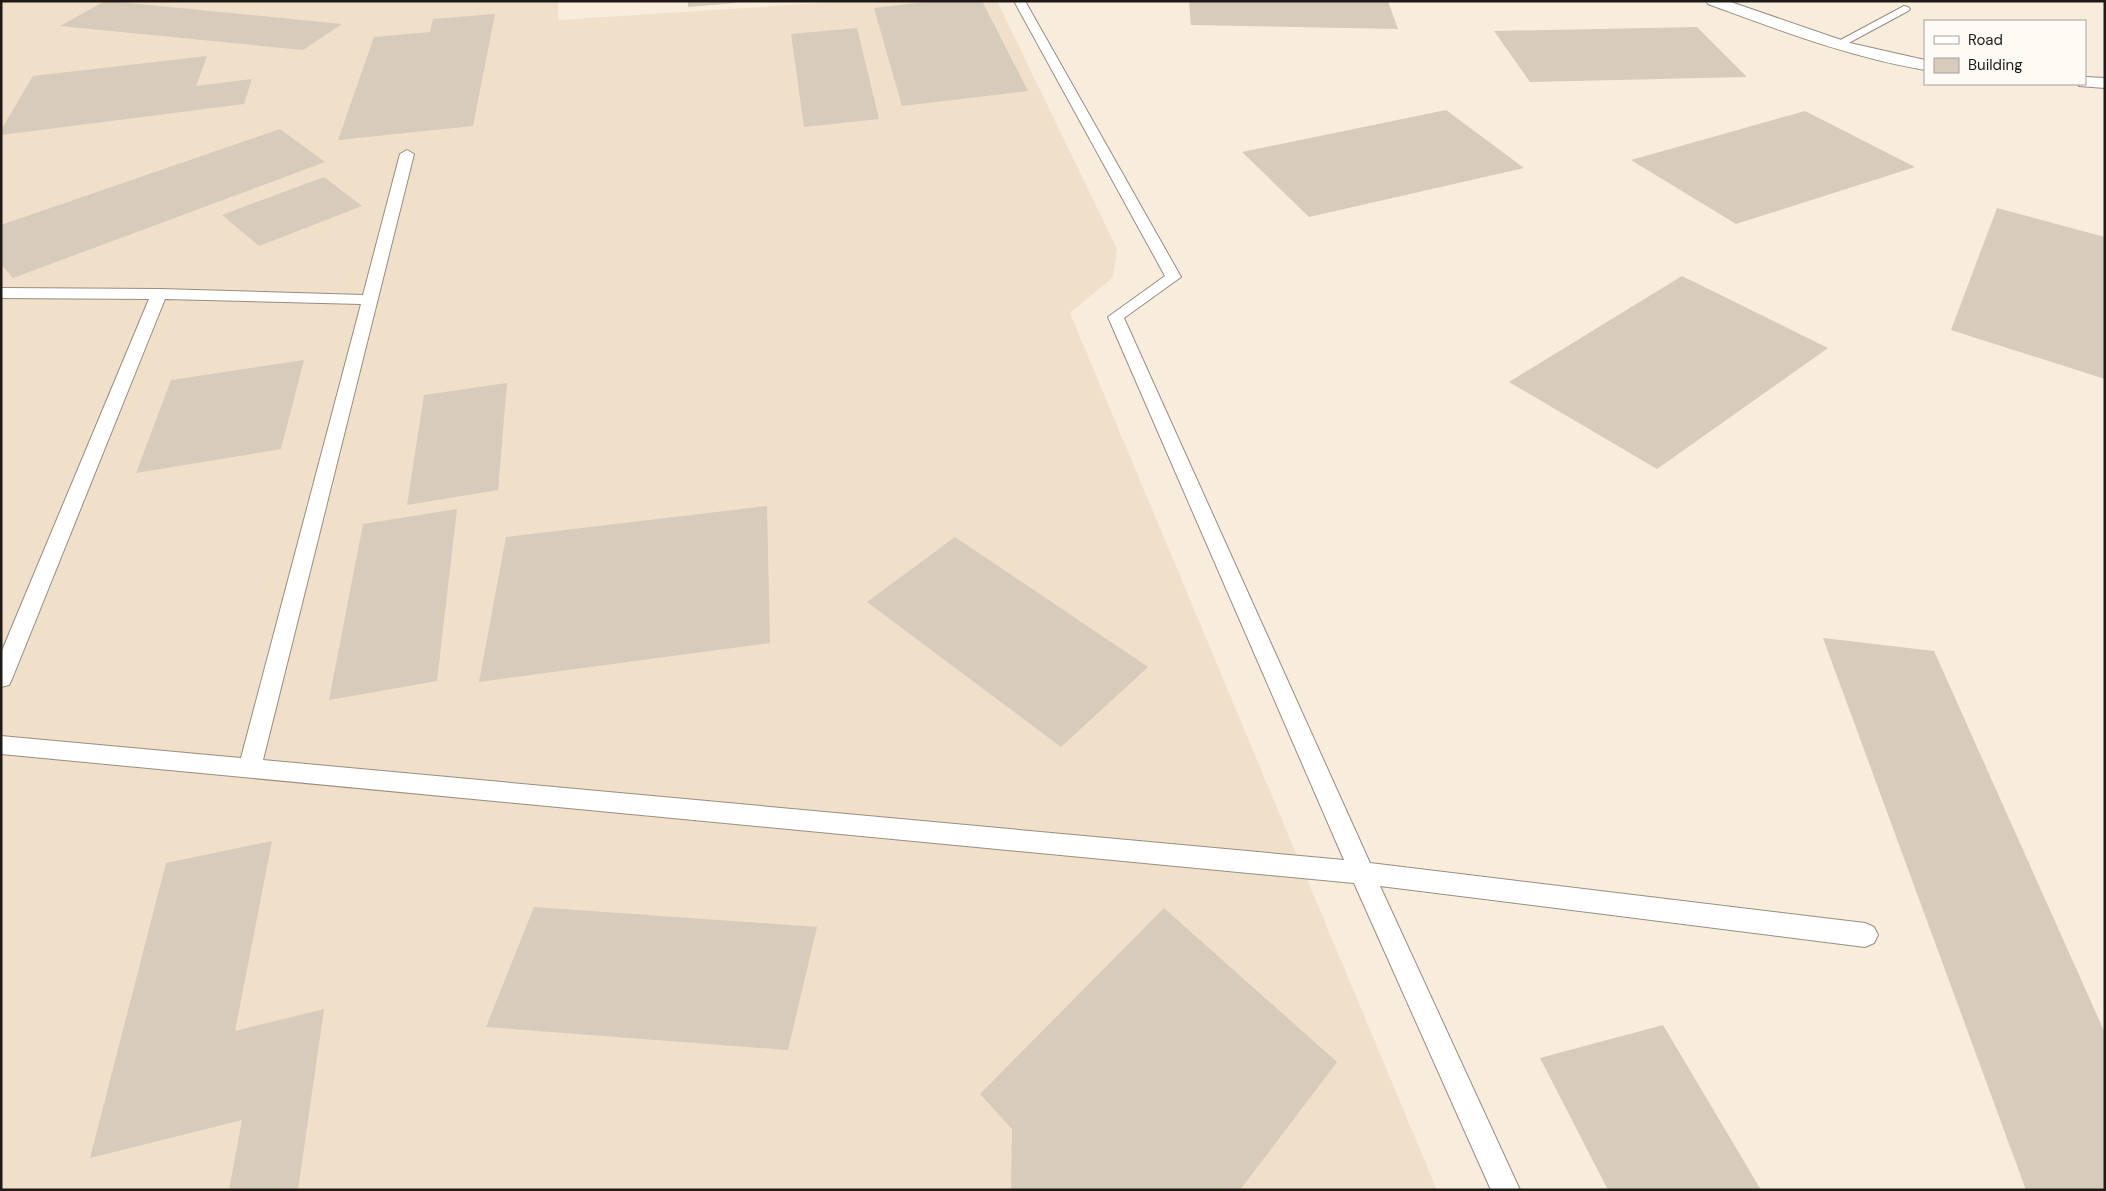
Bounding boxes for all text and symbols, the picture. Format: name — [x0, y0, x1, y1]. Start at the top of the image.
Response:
legend — [1924, 20, 2086, 85]
text: Road — [1968, 30, 2003, 50]
text: Building — [1968, 55, 2023, 75]

